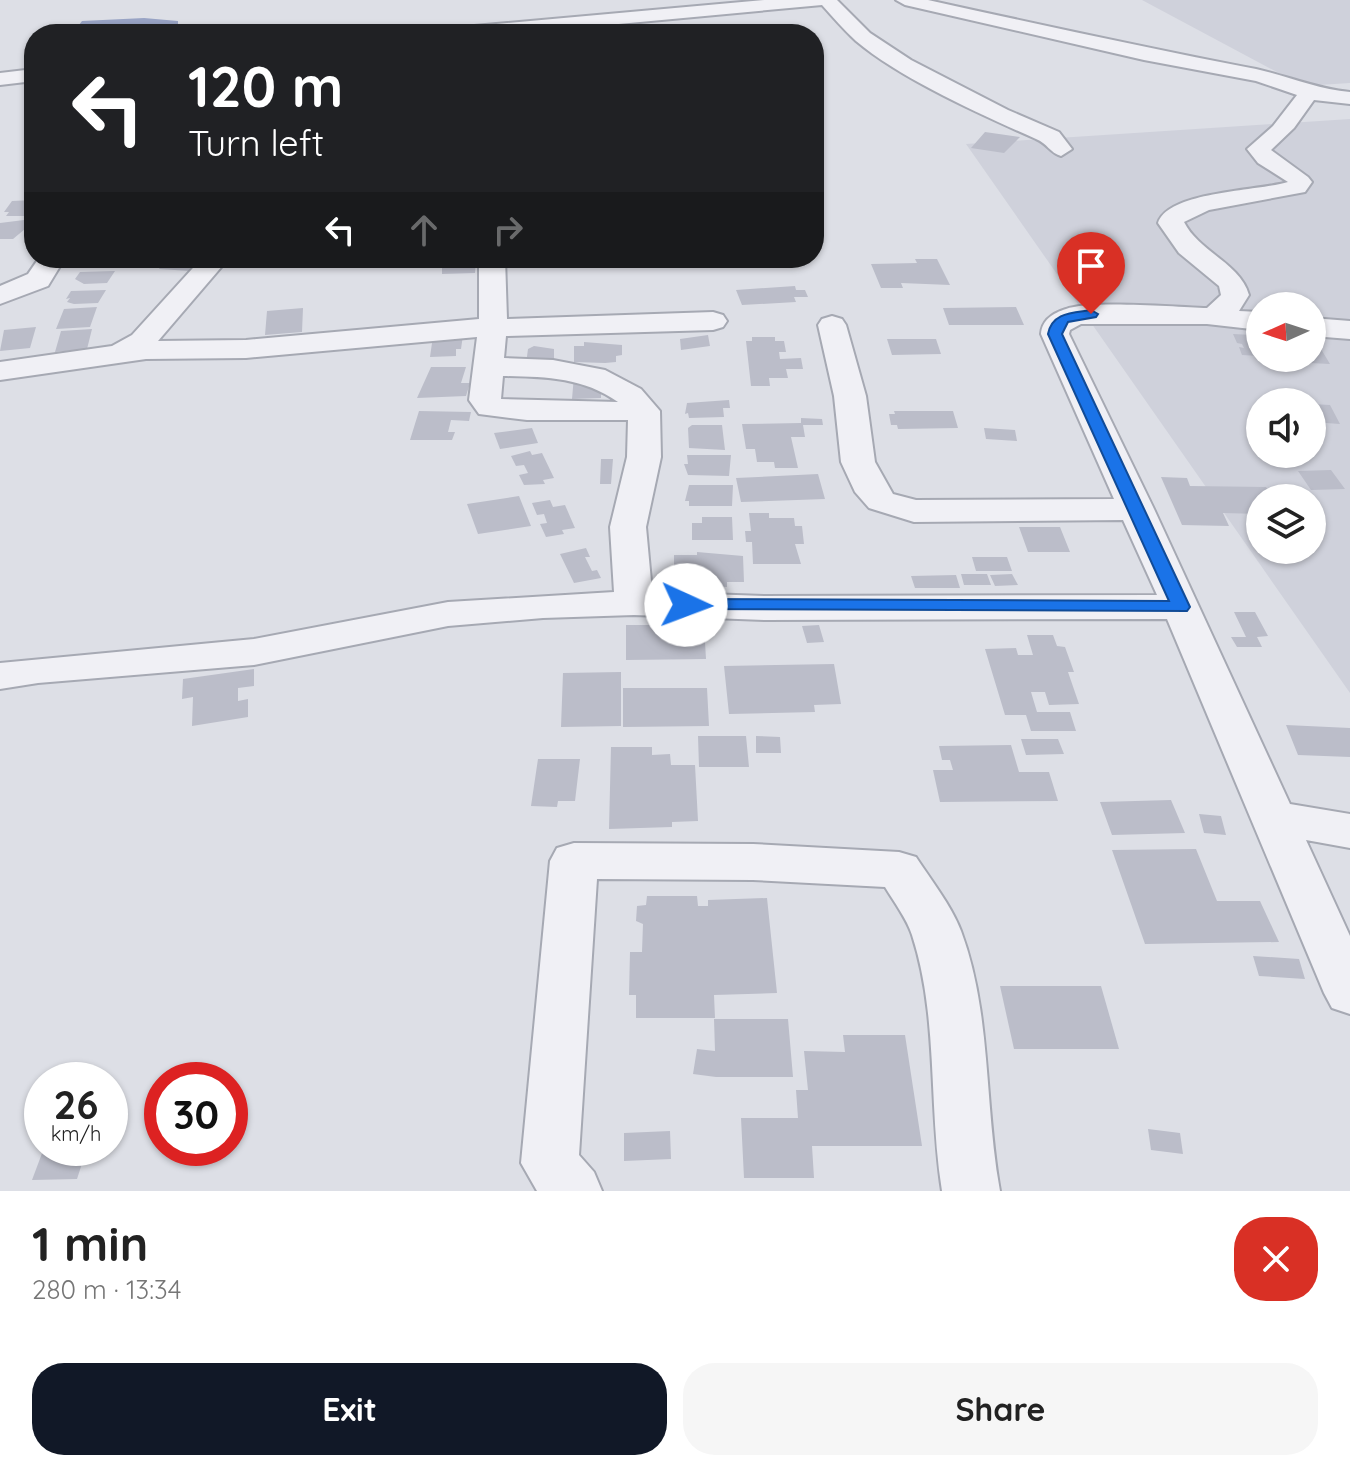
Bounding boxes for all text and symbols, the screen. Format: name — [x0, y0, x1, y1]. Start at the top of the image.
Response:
text: 120 m — [188, 51, 343, 121]
icon: left — [56, 56, 160, 160]
text: Turn left — [188, 120, 324, 165]
icon: left — [318, 208, 362, 252]
icon: ahead — [402, 208, 446, 252]
icon: right — [486, 208, 530, 252]
pin — [1057, 232, 1125, 314]
icon: arrive — [1069, 244, 1113, 288]
north arrow — [1246, 292, 1326, 372]
map controls — [1246, 292, 1326, 564]
button: sound — [1246, 388, 1326, 468]
button: layers — [1246, 484, 1326, 564]
position arrow — [644, 563, 728, 647]
speed limit sign: 30 — [144, 1062, 248, 1166]
text: 26 — [54, 1079, 98, 1129]
text: km/h — [51, 1121, 101, 1146]
text: 1 min — [32, 1213, 148, 1273]
button: close — [1234, 1217, 1318, 1301]
text: 280 m · 13:34 — [32, 1273, 181, 1306]
button: Exit — [32, 1363, 667, 1455]
button: Share — [683, 1363, 1318, 1455]

